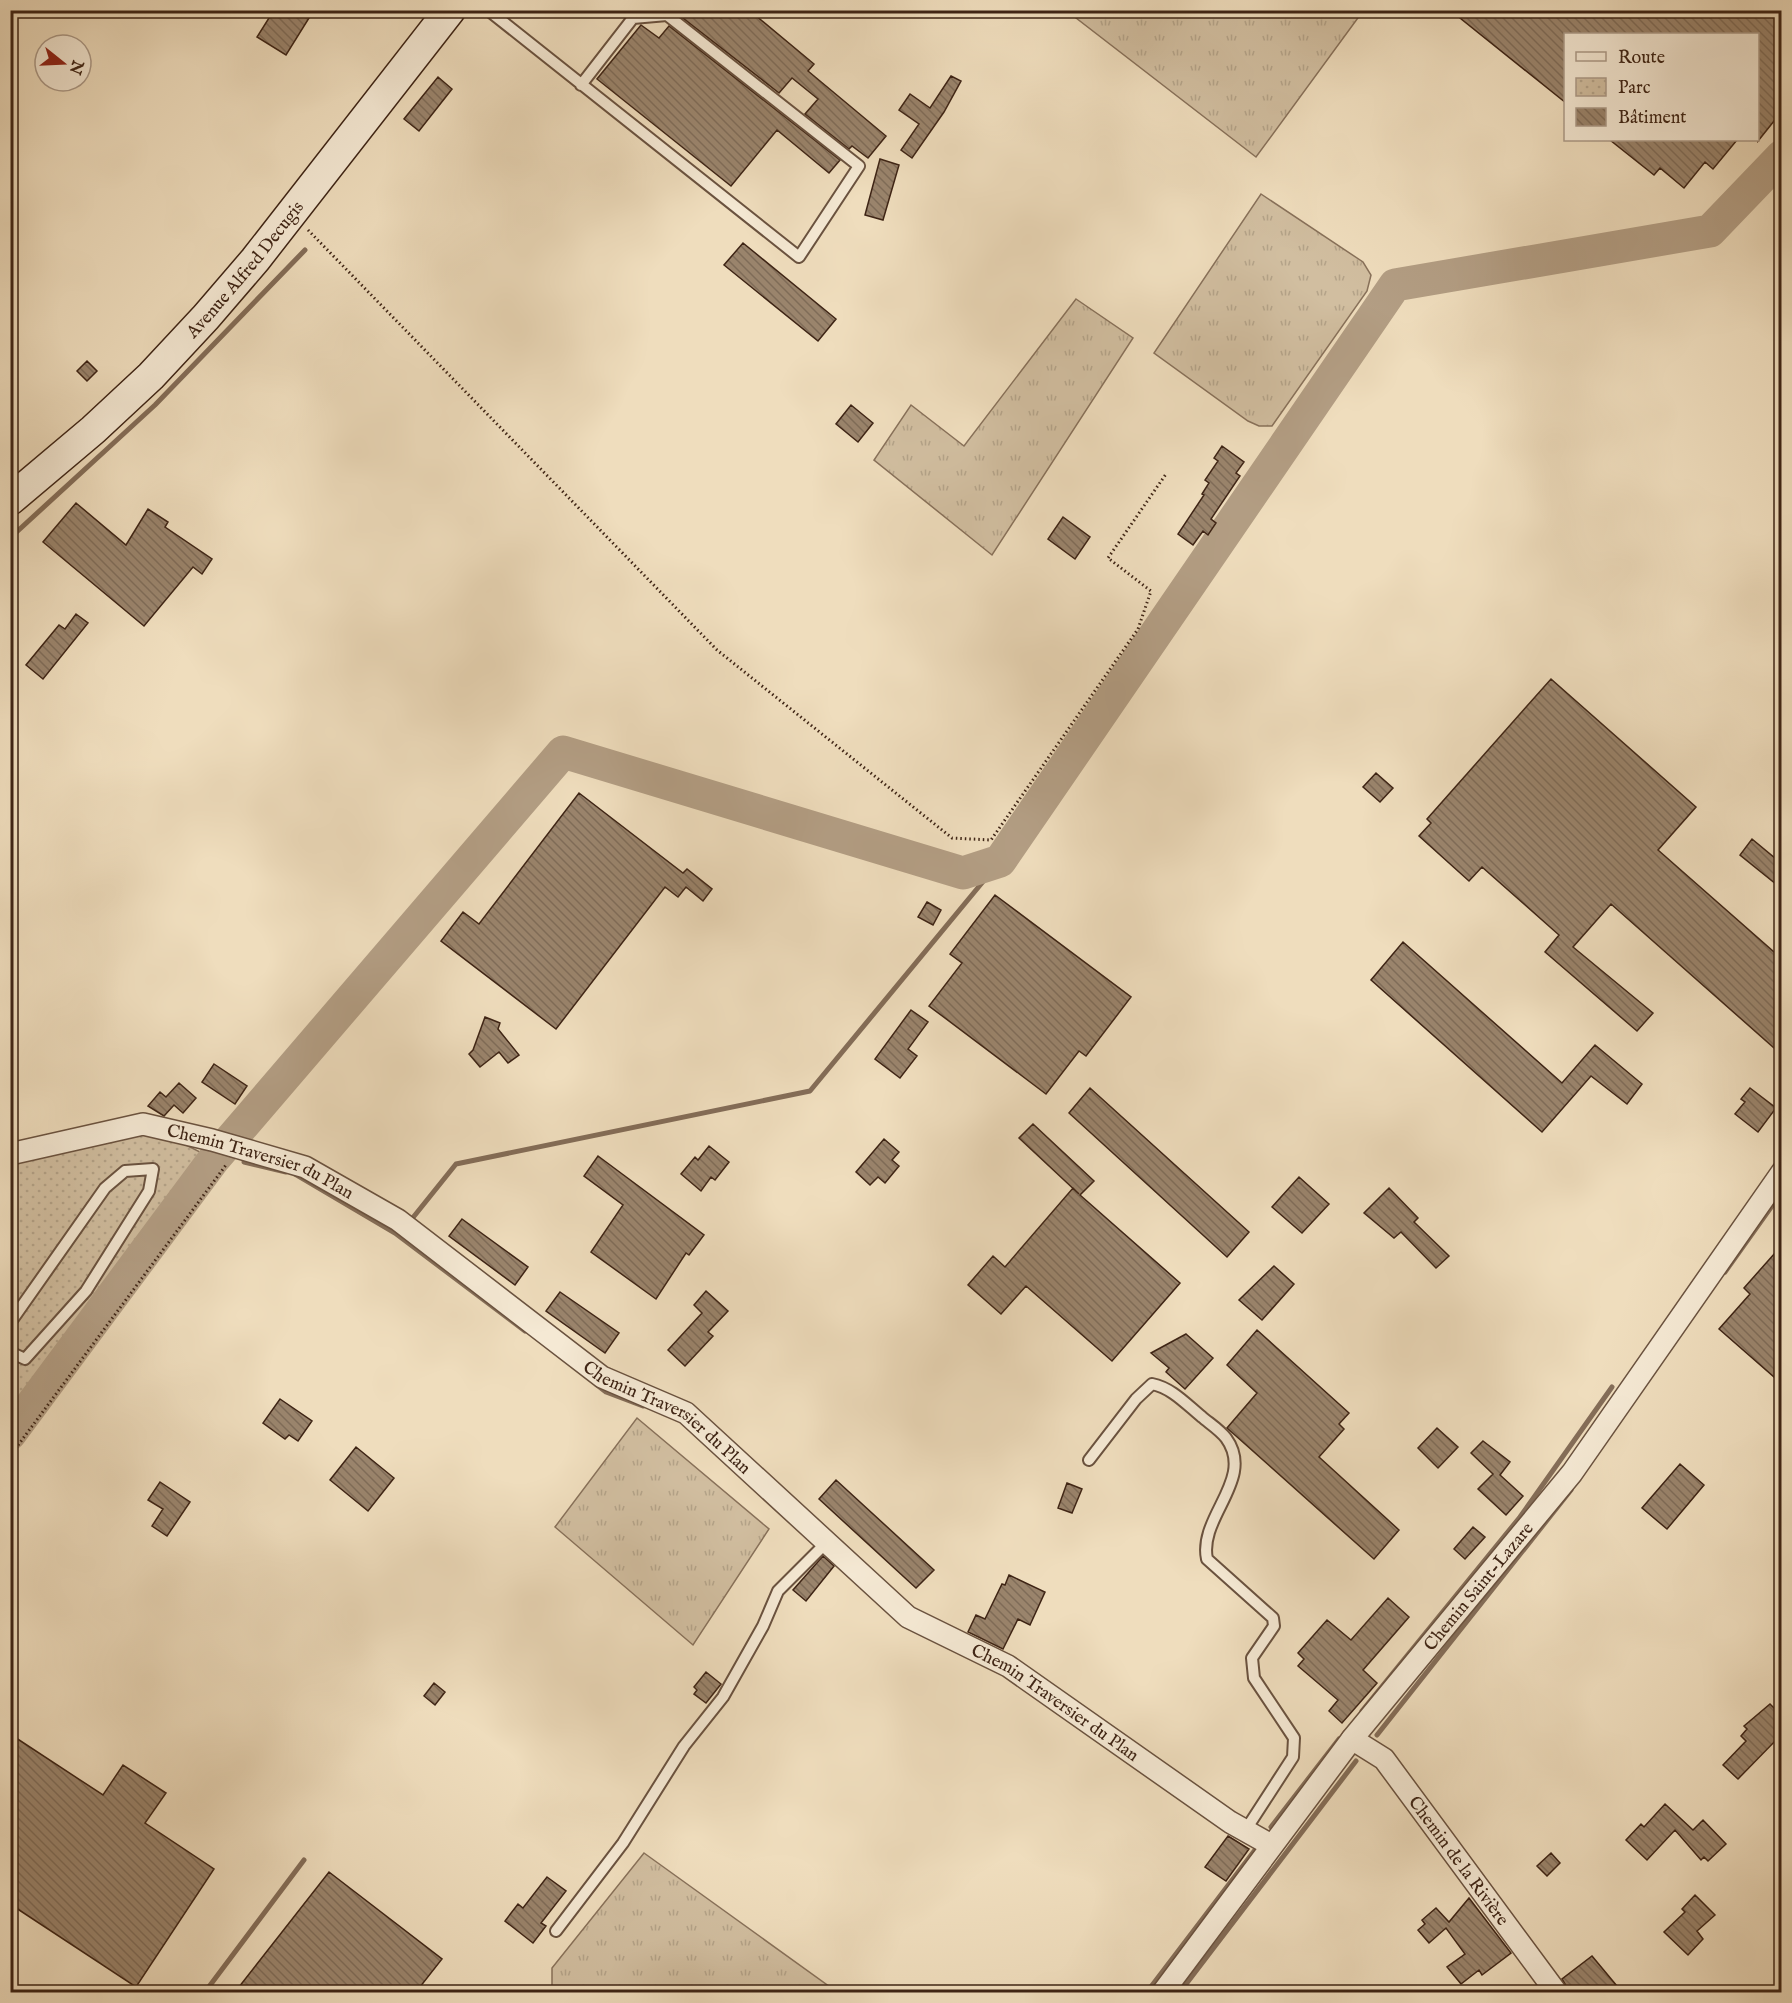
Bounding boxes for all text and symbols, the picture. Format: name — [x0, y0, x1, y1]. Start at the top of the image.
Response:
north arrow — [33, 33, 93, 93]
legend — [1564, 33, 1759, 141]
text: Route — [1618, 47, 1665, 70]
text: N — [64, 56, 87, 77]
text: Parc — [1618, 77, 1651, 100]
text: Bâtiment — [1618, 107, 1687, 130]
street label: Avenue Alfred Decugis — [181, 197, 310, 344]
street label: Chemin Traversier du Plan — [164, 1120, 358, 1206]
street label: Chemin Traversier du Plan — [577, 1356, 755, 1480]
street label: Chemin Saint-Lazare — [1419, 1518, 1539, 1656]
street label: Chemin Traversier du Plan — [967, 1640, 1143, 1768]
street label: Chemin de la Rivière — [1402, 1792, 1513, 1931]

